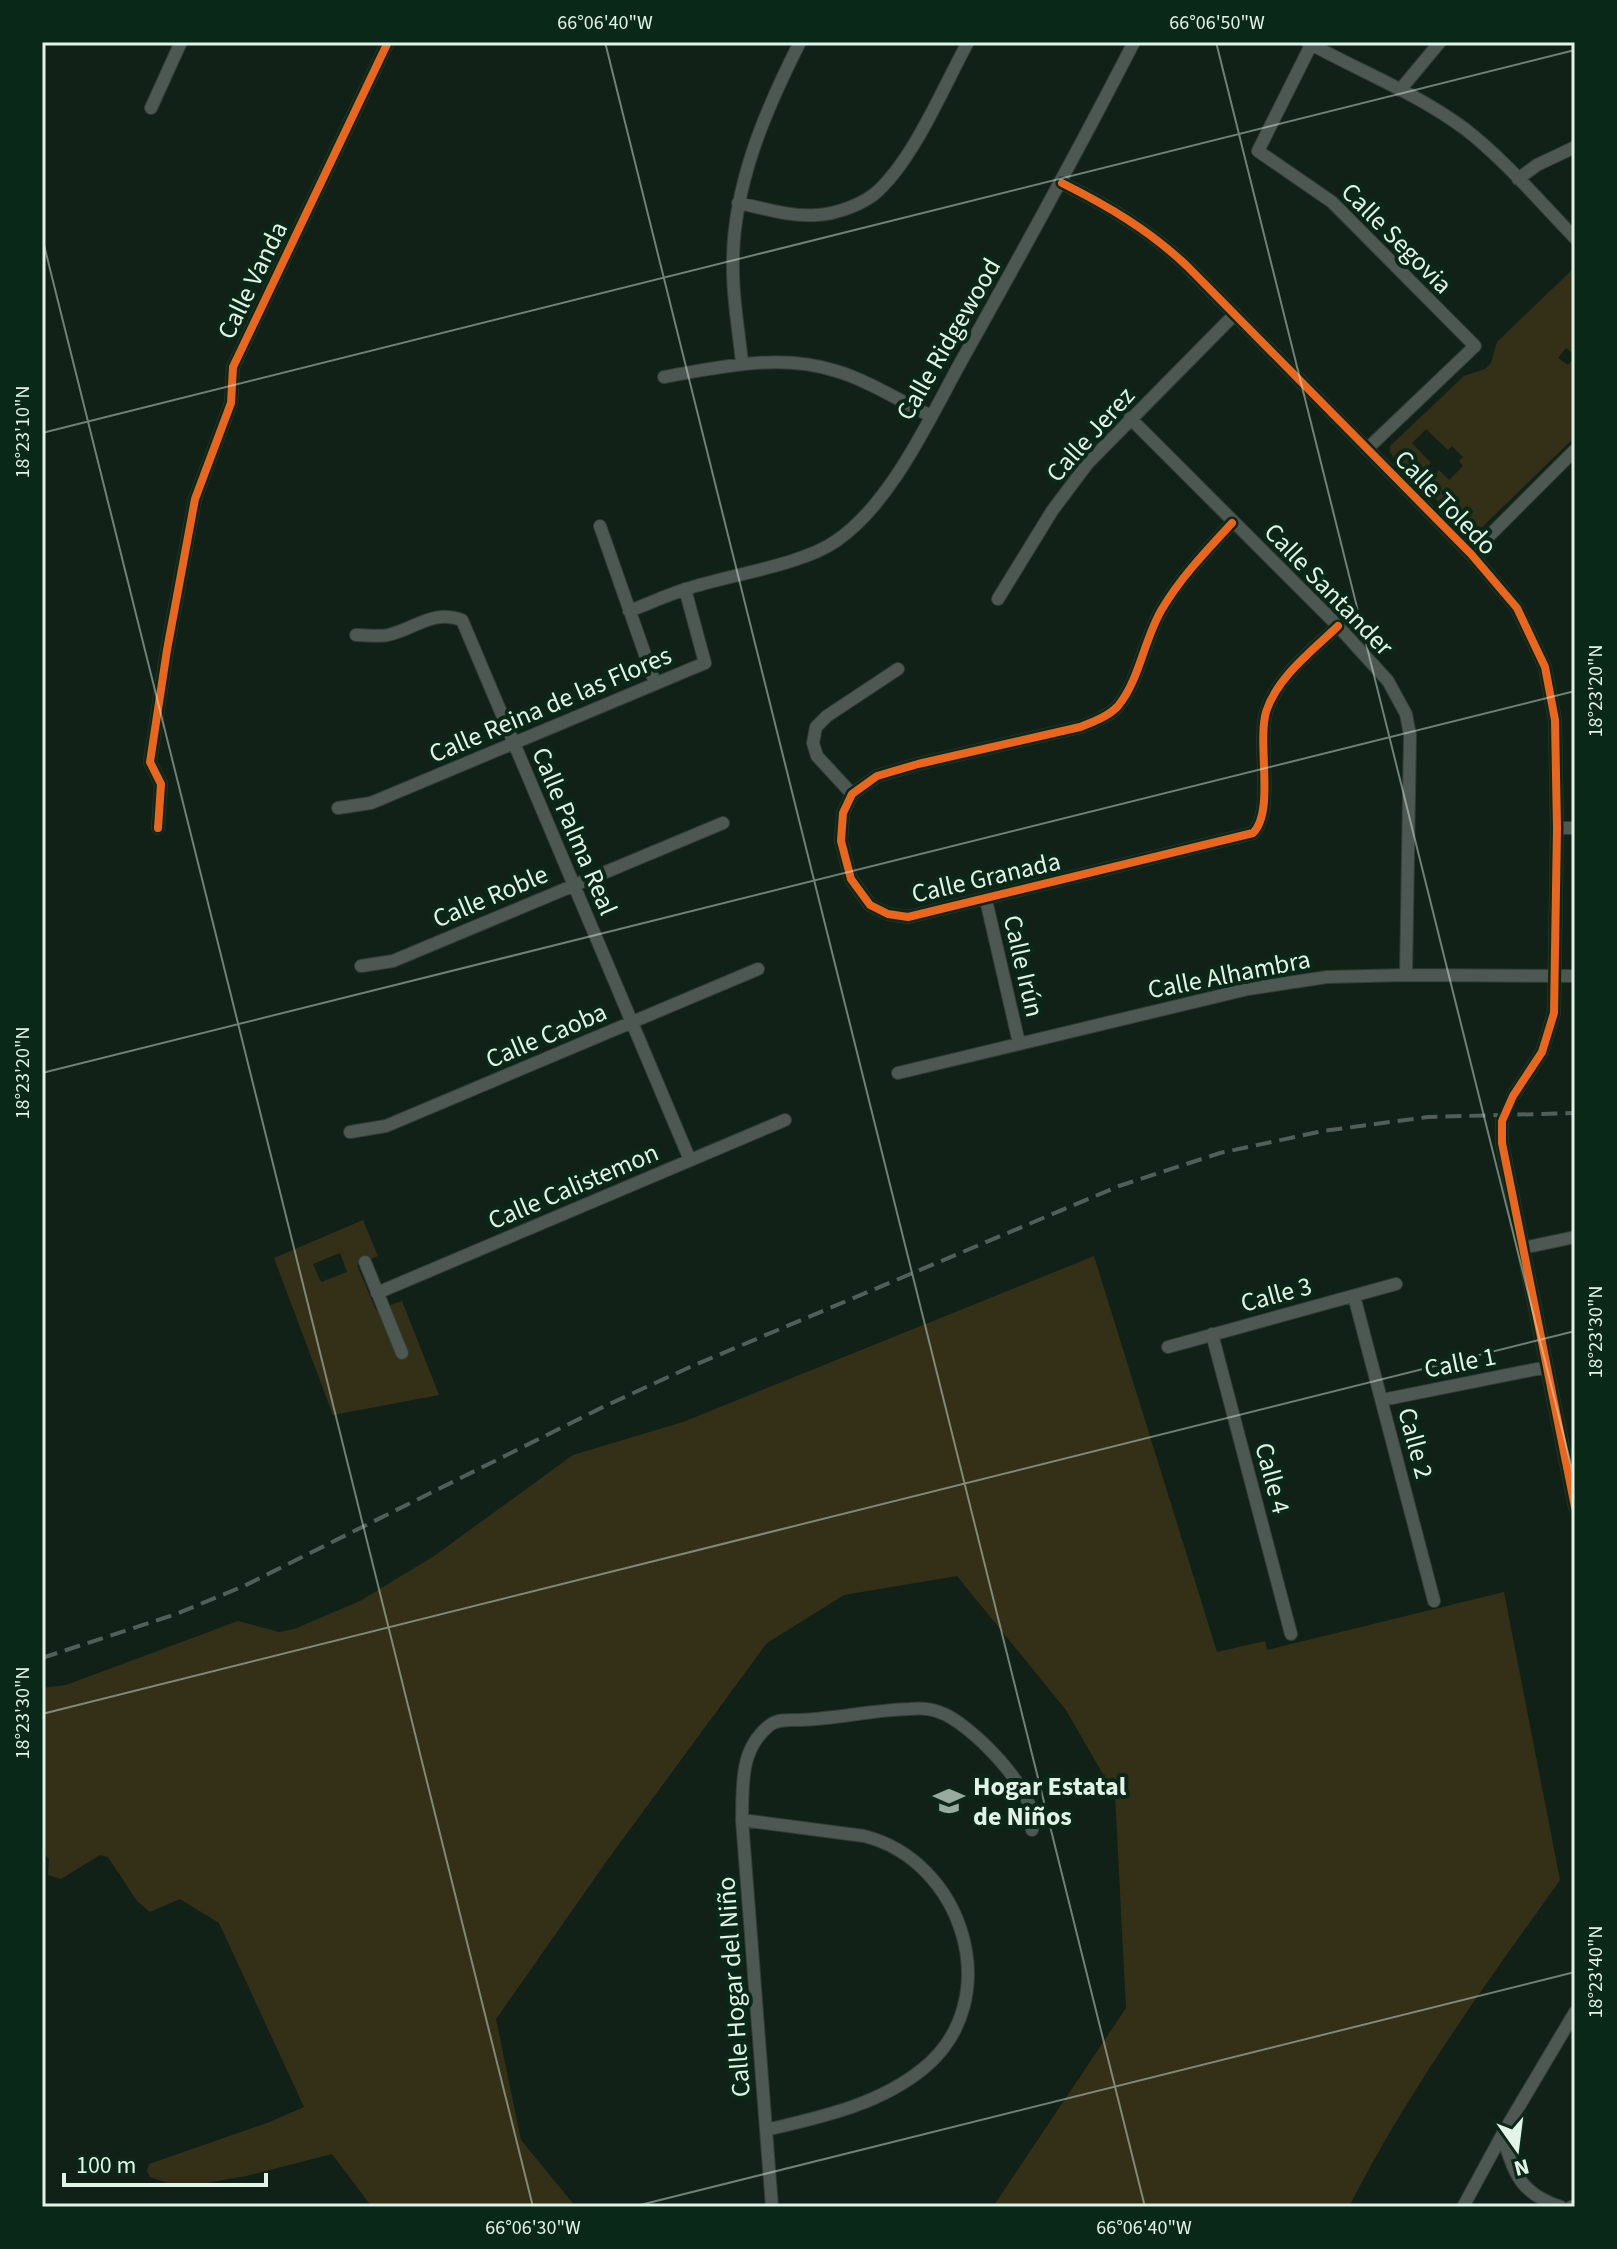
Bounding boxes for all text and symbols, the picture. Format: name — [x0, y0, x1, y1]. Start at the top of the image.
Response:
text: 66°06'40"W — [557, 9, 653, 37]
text: 66°06'50"W — [1169, 9, 1265, 37]
street label: Calle Segovia — [1333, 174, 1461, 302]
street label: Calle Vanda — [208, 215, 297, 345]
street label: Calle Ridgewood — [887, 251, 1010, 427]
street label: Calle Jerez — [1037, 378, 1143, 490]
text: 18°23'10"N — [9, 386, 37, 478]
street label: Calle Toledo — [1386, 441, 1505, 563]
street label: Calle Santander — [1255, 514, 1403, 665]
street label: Calle Reina de las Flores — [423, 637, 677, 772]
text: 18°23'20"N — [1582, 645, 1610, 737]
street label: Calle Palma Real — [522, 741, 627, 921]
street label: Calle Granada — [908, 842, 1064, 913]
street label: Calle Roble — [427, 856, 554, 937]
street label: Calle Irún — [994, 912, 1053, 1021]
street label: Calle Alhambra — [1145, 941, 1313, 1008]
street label: Calle Caoba — [480, 993, 613, 1078]
text: 18°23'20"N — [9, 1027, 37, 1119]
street label: Calle Calistemon — [482, 1134, 664, 1239]
street label: Calle 3 — [1236, 1267, 1316, 1322]
text: 18°23'30"N — [1582, 1286, 1610, 1378]
street label: Calle 1 — [1421, 1337, 1499, 1388]
street label: Calle 2 — [1388, 1403, 1443, 1483]
street label: Calle 4 — [1245, 1438, 1300, 1518]
text: 18°23'30"N — [9, 1667, 37, 1759]
place label: Hogar Estatal de Niños — [973, 1768, 1127, 1835]
school or university icon: Hogar Estatal de Niños — [932, 1784, 966, 1818]
street label: Calle Hogar del Niño — [707, 1875, 760, 2099]
text: 18°23'40"N — [1582, 1926, 1610, 2018]
north arrow — [1477, 2109, 1557, 2189]
scale bar — [64, 2137, 266, 2187]
text: 100 m — [76, 2148, 136, 2183]
text: N — [1511, 2150, 1533, 2185]
text: 66°06'30"W — [485, 2214, 581, 2242]
text: 66°06'40"W — [1096, 2214, 1192, 2242]

